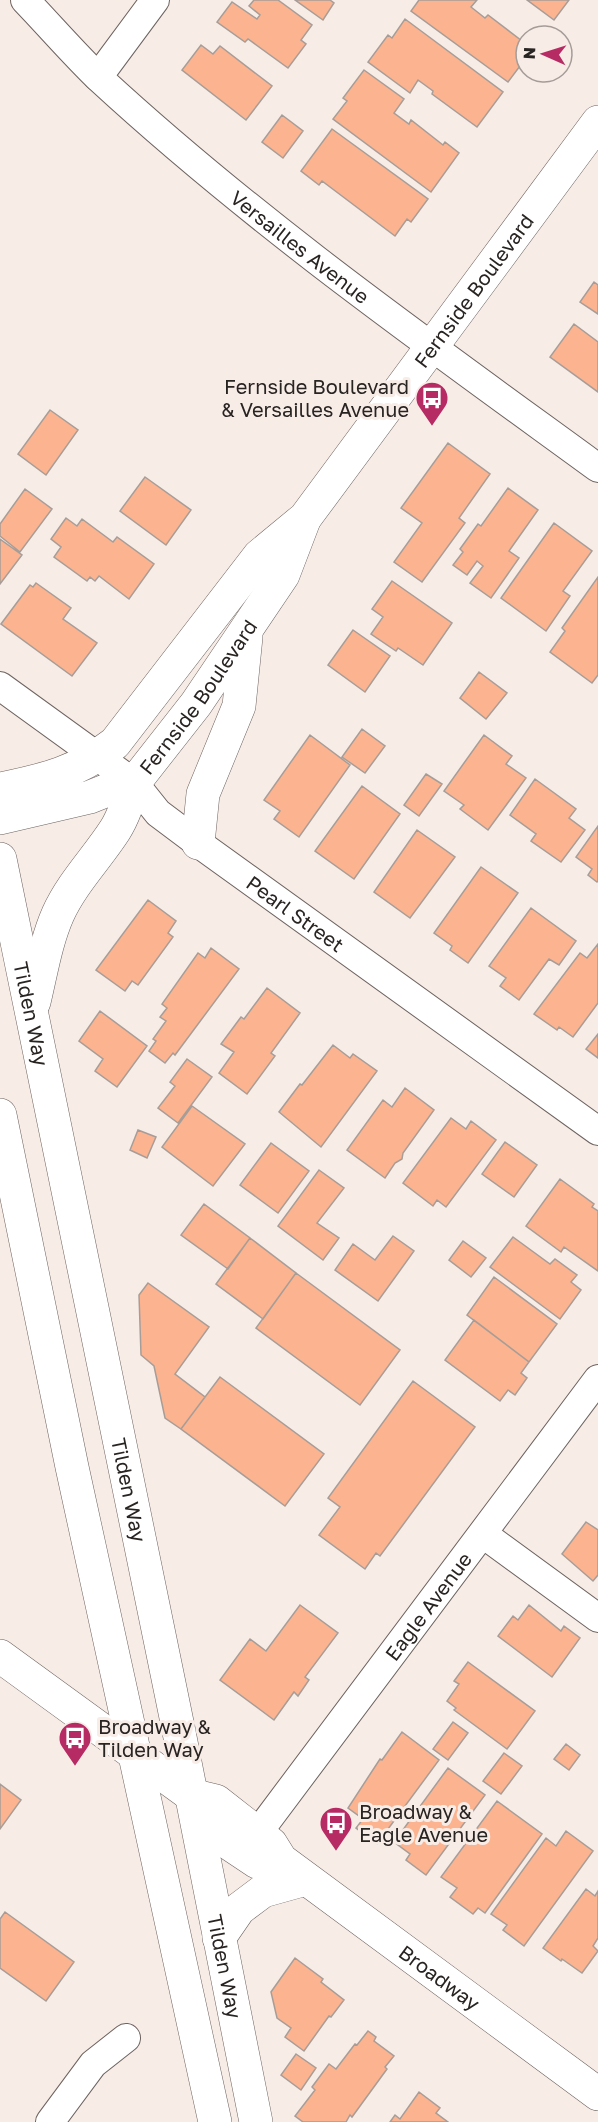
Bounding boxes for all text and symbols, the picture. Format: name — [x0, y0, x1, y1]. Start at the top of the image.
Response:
north arrow — [514, 24, 574, 84]
text: N — [519, 47, 539, 60]
street label: Versailles Avenue — [226, 185, 374, 308]
street label: Fernside Boulevard — [409, 209, 538, 372]
place label: Fernside Boulevard & Versailles Avenue — [221, 374, 409, 421]
bus stop icon: Fernside Boulevard & Versailles Avenue — [414, 380, 450, 427]
street label: Fernside Boulevard — [134, 615, 262, 779]
street label: Pearl Street — [242, 870, 349, 956]
street label: Tilden Way — [9, 960, 54, 1068]
street label: Tilden Way — [107, 1436, 152, 1544]
street label: Eagle Avenue — [380, 1547, 476, 1665]
place label: Broadway & Tilden Way — [98, 1714, 211, 1761]
bus stop icon: Broadway & Tilden Way — [57, 1720, 93, 1767]
place label: Broadway & Eagle Avenue — [359, 1799, 488, 1846]
bus stop icon: Broadway & Eagle Avenue — [318, 1805, 354, 1852]
street label: Tilden Way — [203, 1912, 247, 2021]
street label: Broadway — [395, 1939, 485, 2015]

